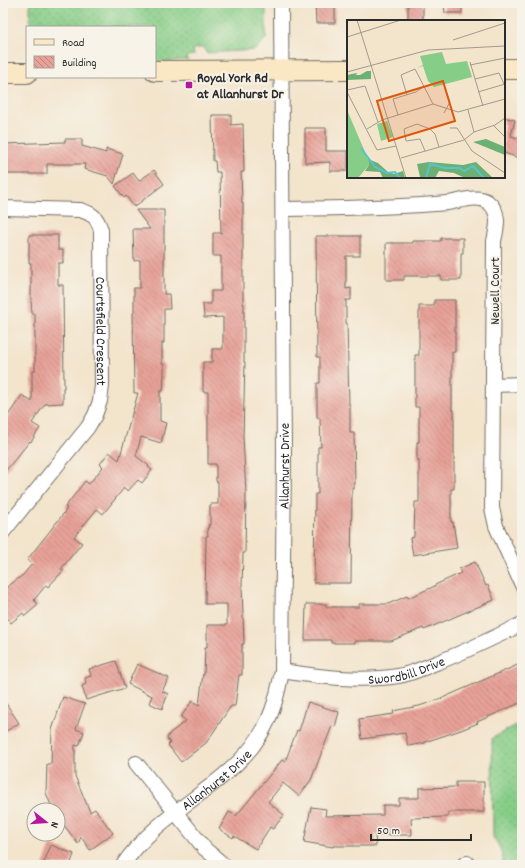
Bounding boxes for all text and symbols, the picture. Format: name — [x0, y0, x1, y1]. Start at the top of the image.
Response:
inset map — [347, 20, 505, 178]
legend — [26, 26, 156, 78]
text: Road — [62, 35, 84, 52]
text: Building — [62, 55, 97, 72]
place label: Royal York Rd at Allanhurst Dr — [197, 69, 284, 105]
marker: Royal York Rd at Allanhurst Dr — [184, 80, 194, 90]
street label: Newell Court — [486, 257, 506, 325]
street label: Courtsfield Crescent — [89, 277, 110, 386]
street label: Allanhurst Drive — [275, 423, 296, 509]
street label: Swordbill Drive — [368, 652, 448, 691]
street label: Allanhurst Drive — [178, 746, 258, 816]
north arrow — [26, 802, 66, 842]
scale bar — [371, 816, 471, 842]
text: N — [45, 819, 62, 830]
text: 50 m — [377, 823, 400, 840]

